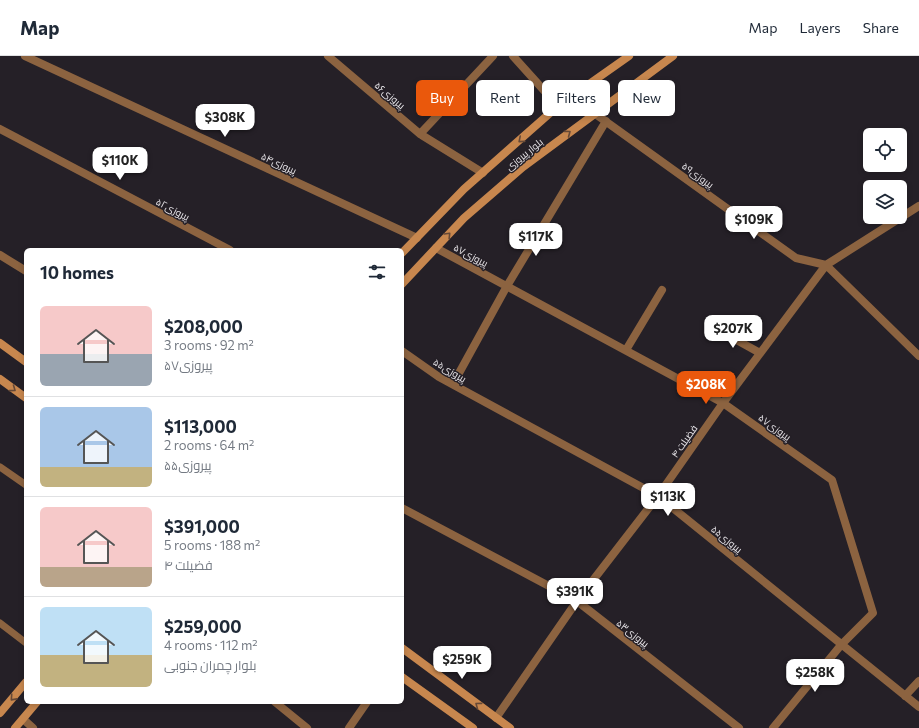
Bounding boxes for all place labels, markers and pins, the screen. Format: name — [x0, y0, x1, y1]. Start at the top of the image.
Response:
pin: $308K — [197, 104, 253, 138]
pin: $110K — [92, 147, 148, 181]
pin: $109K — [726, 206, 782, 240]
pin: $117K — [508, 223, 564, 257]
pin: $207K — [705, 315, 761, 349]
pin: $208K — [678, 371, 734, 405]
pin: $113K — [640, 483, 696, 517]
pin: $391K — [547, 578, 603, 612]
pin: $259K — [434, 646, 490, 680]
pin: $258K — [787, 659, 843, 693]

